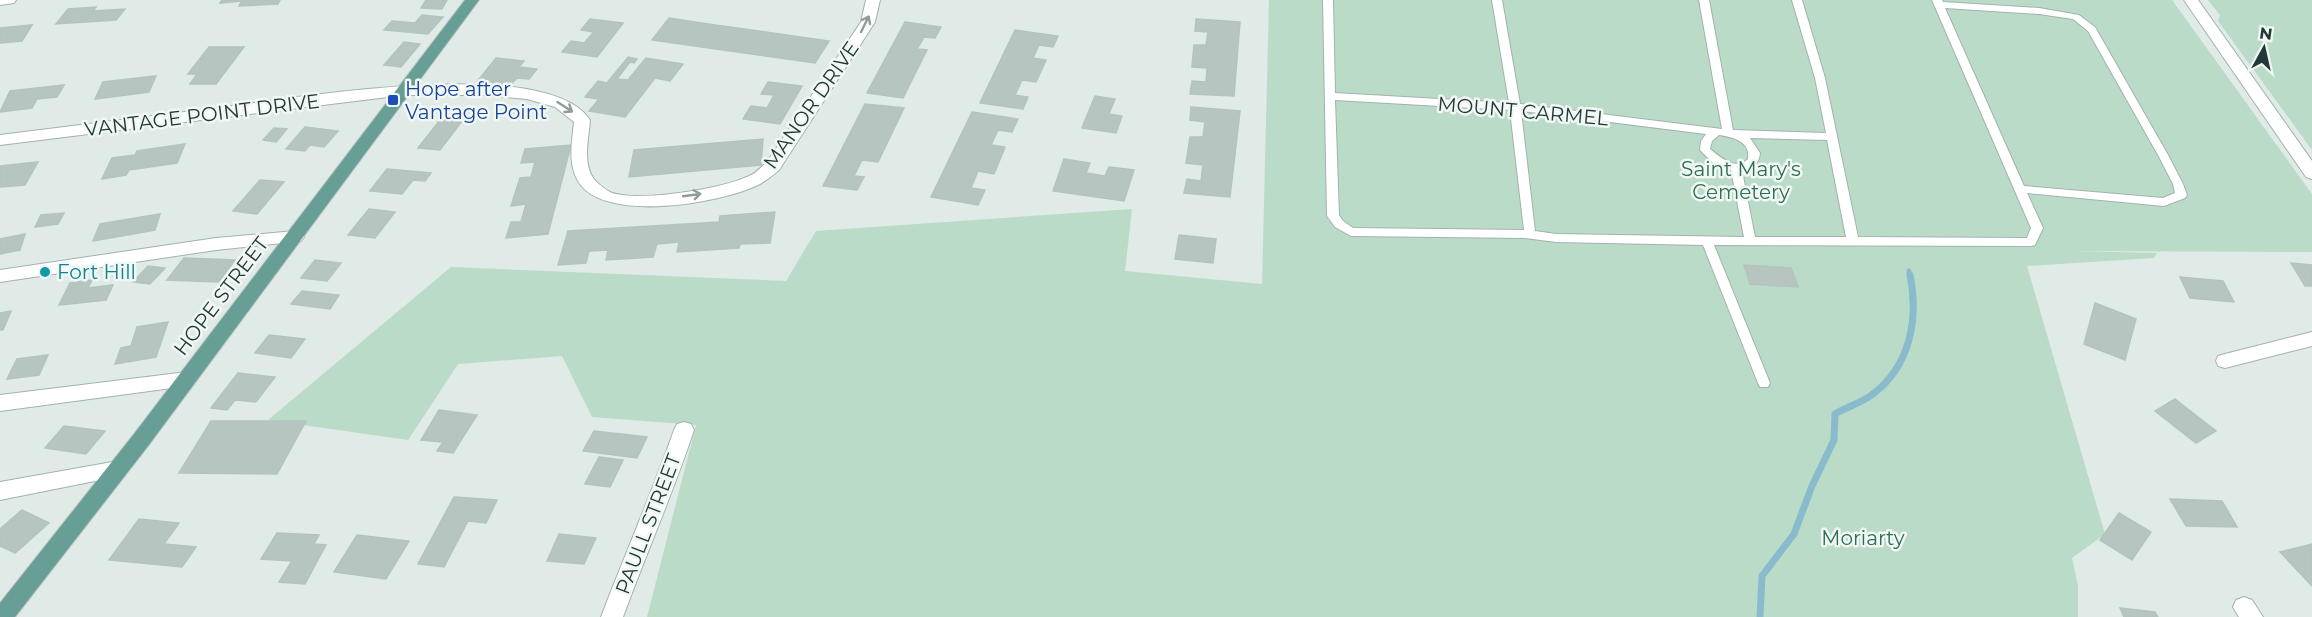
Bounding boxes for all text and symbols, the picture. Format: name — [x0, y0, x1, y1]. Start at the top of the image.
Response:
one-way arrow — [859, 16, 871, 33]
north arrow — [2234, 18, 2294, 78]
text: N — [2258, 23, 2274, 44]
street label: MANOR DRIVE — [758, 37, 864, 173]
place label: Hope after Vantage Point — [405, 77, 547, 124]
street label: VANTAGE POINT DRIVE — [83, 89, 321, 141]
street label: MOUNT CARMEL — [1436, 92, 1610, 130]
marker: Hope after Vantage Point — [386, 93, 400, 107]
one-way arrow — [556, 101, 573, 114]
park label: Saint Mary's Cemetery — [1681, 157, 1801, 204]
one-way arrow — [681, 190, 701, 201]
street label: HOPE STREET — [169, 232, 274, 360]
place label: Fort Hill — [57, 260, 136, 284]
marker: Fort Hill — [38, 265, 52, 279]
street label: PAULL STREET — [610, 450, 686, 598]
park label: Moriarty — [1821, 526, 1905, 550]

